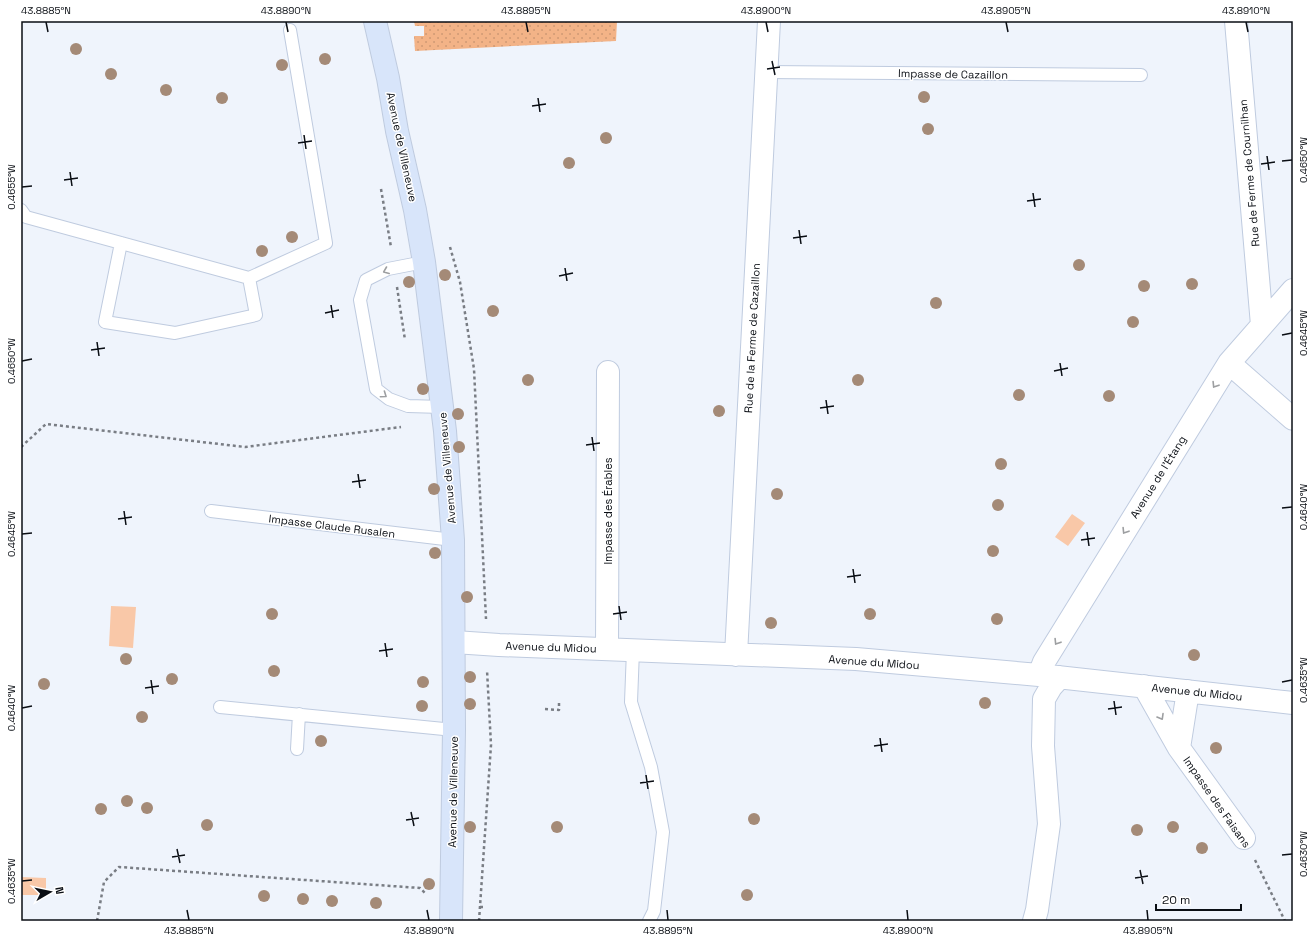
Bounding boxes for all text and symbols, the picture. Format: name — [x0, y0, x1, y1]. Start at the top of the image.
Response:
text: 43.8885°N — [21, 4, 71, 17]
text: 43.8890°N — [261, 4, 311, 17]
text: 43.8895°N — [501, 4, 551, 17]
text: 43.8900°N — [741, 4, 791, 17]
text: 43.8905°N — [981, 4, 1031, 17]
text: 43.8910°N — [1222, 4, 1270, 17]
street label: Impasse de Cazaillon — [898, 66, 1008, 82]
street label: Avenue de Villeneuve — [384, 91, 420, 203]
street label: Rue de Ferme de Cournilhan — [1236, 99, 1262, 247]
text: 0.4650°W — [1297, 137, 1310, 183]
text: 0.4655°W — [5, 164, 18, 210]
street label: Rue de la Ferme de Cazaillon — [741, 263, 763, 413]
one-way arrow — [383, 266, 390, 274]
text: 0.4645°W — [1297, 310, 1310, 356]
text: 0.4650°W — [5, 338, 18, 384]
one-way arrow — [1212, 381, 1220, 388]
one-way arrow — [380, 390, 387, 398]
street label: Avenue de Villeneuve — [435, 412, 459, 524]
street label: Avenue de l'Étang — [1127, 433, 1189, 521]
street label: Impasse des Érables — [601, 457, 615, 565]
text: 0.4640°W — [1297, 484, 1310, 530]
text: 0.4645°W — [5, 511, 18, 557]
street label: Impasse Claude Rusalen — [268, 511, 396, 541]
one-way arrow — [1122, 527, 1129, 534]
street label: Avenue du Midou — [505, 638, 597, 656]
one-way arrow — [1054, 638, 1061, 645]
street label: Avenue du Midou — [828, 652, 920, 672]
text: 0.4635°W — [1297, 657, 1310, 703]
street label: Avenue du Midou — [1151, 680, 1243, 704]
text: 0.4640°W — [5, 685, 18, 731]
one-way arrow — [1157, 713, 1164, 720]
street label: Avenue de Villeneuve — [445, 736, 461, 848]
street label: Impasse des Faisans — [1180, 754, 1254, 850]
text: 0.4630°W — [1297, 831, 1310, 877]
text: 0.4635°W — [5, 858, 18, 904]
north arrow — [30, 872, 70, 912]
text: N — [52, 886, 67, 895]
scale bar — [1156, 886, 1241, 912]
text: 20 m — [1162, 892, 1190, 908]
text: 43.8885°N — [164, 924, 214, 937]
text: 43.8890°N — [404, 924, 454, 937]
text: 43.8895°N — [643, 924, 693, 937]
text: 43.8900°N — [883, 924, 933, 937]
text: 43.8905°N — [1123, 924, 1173, 937]

